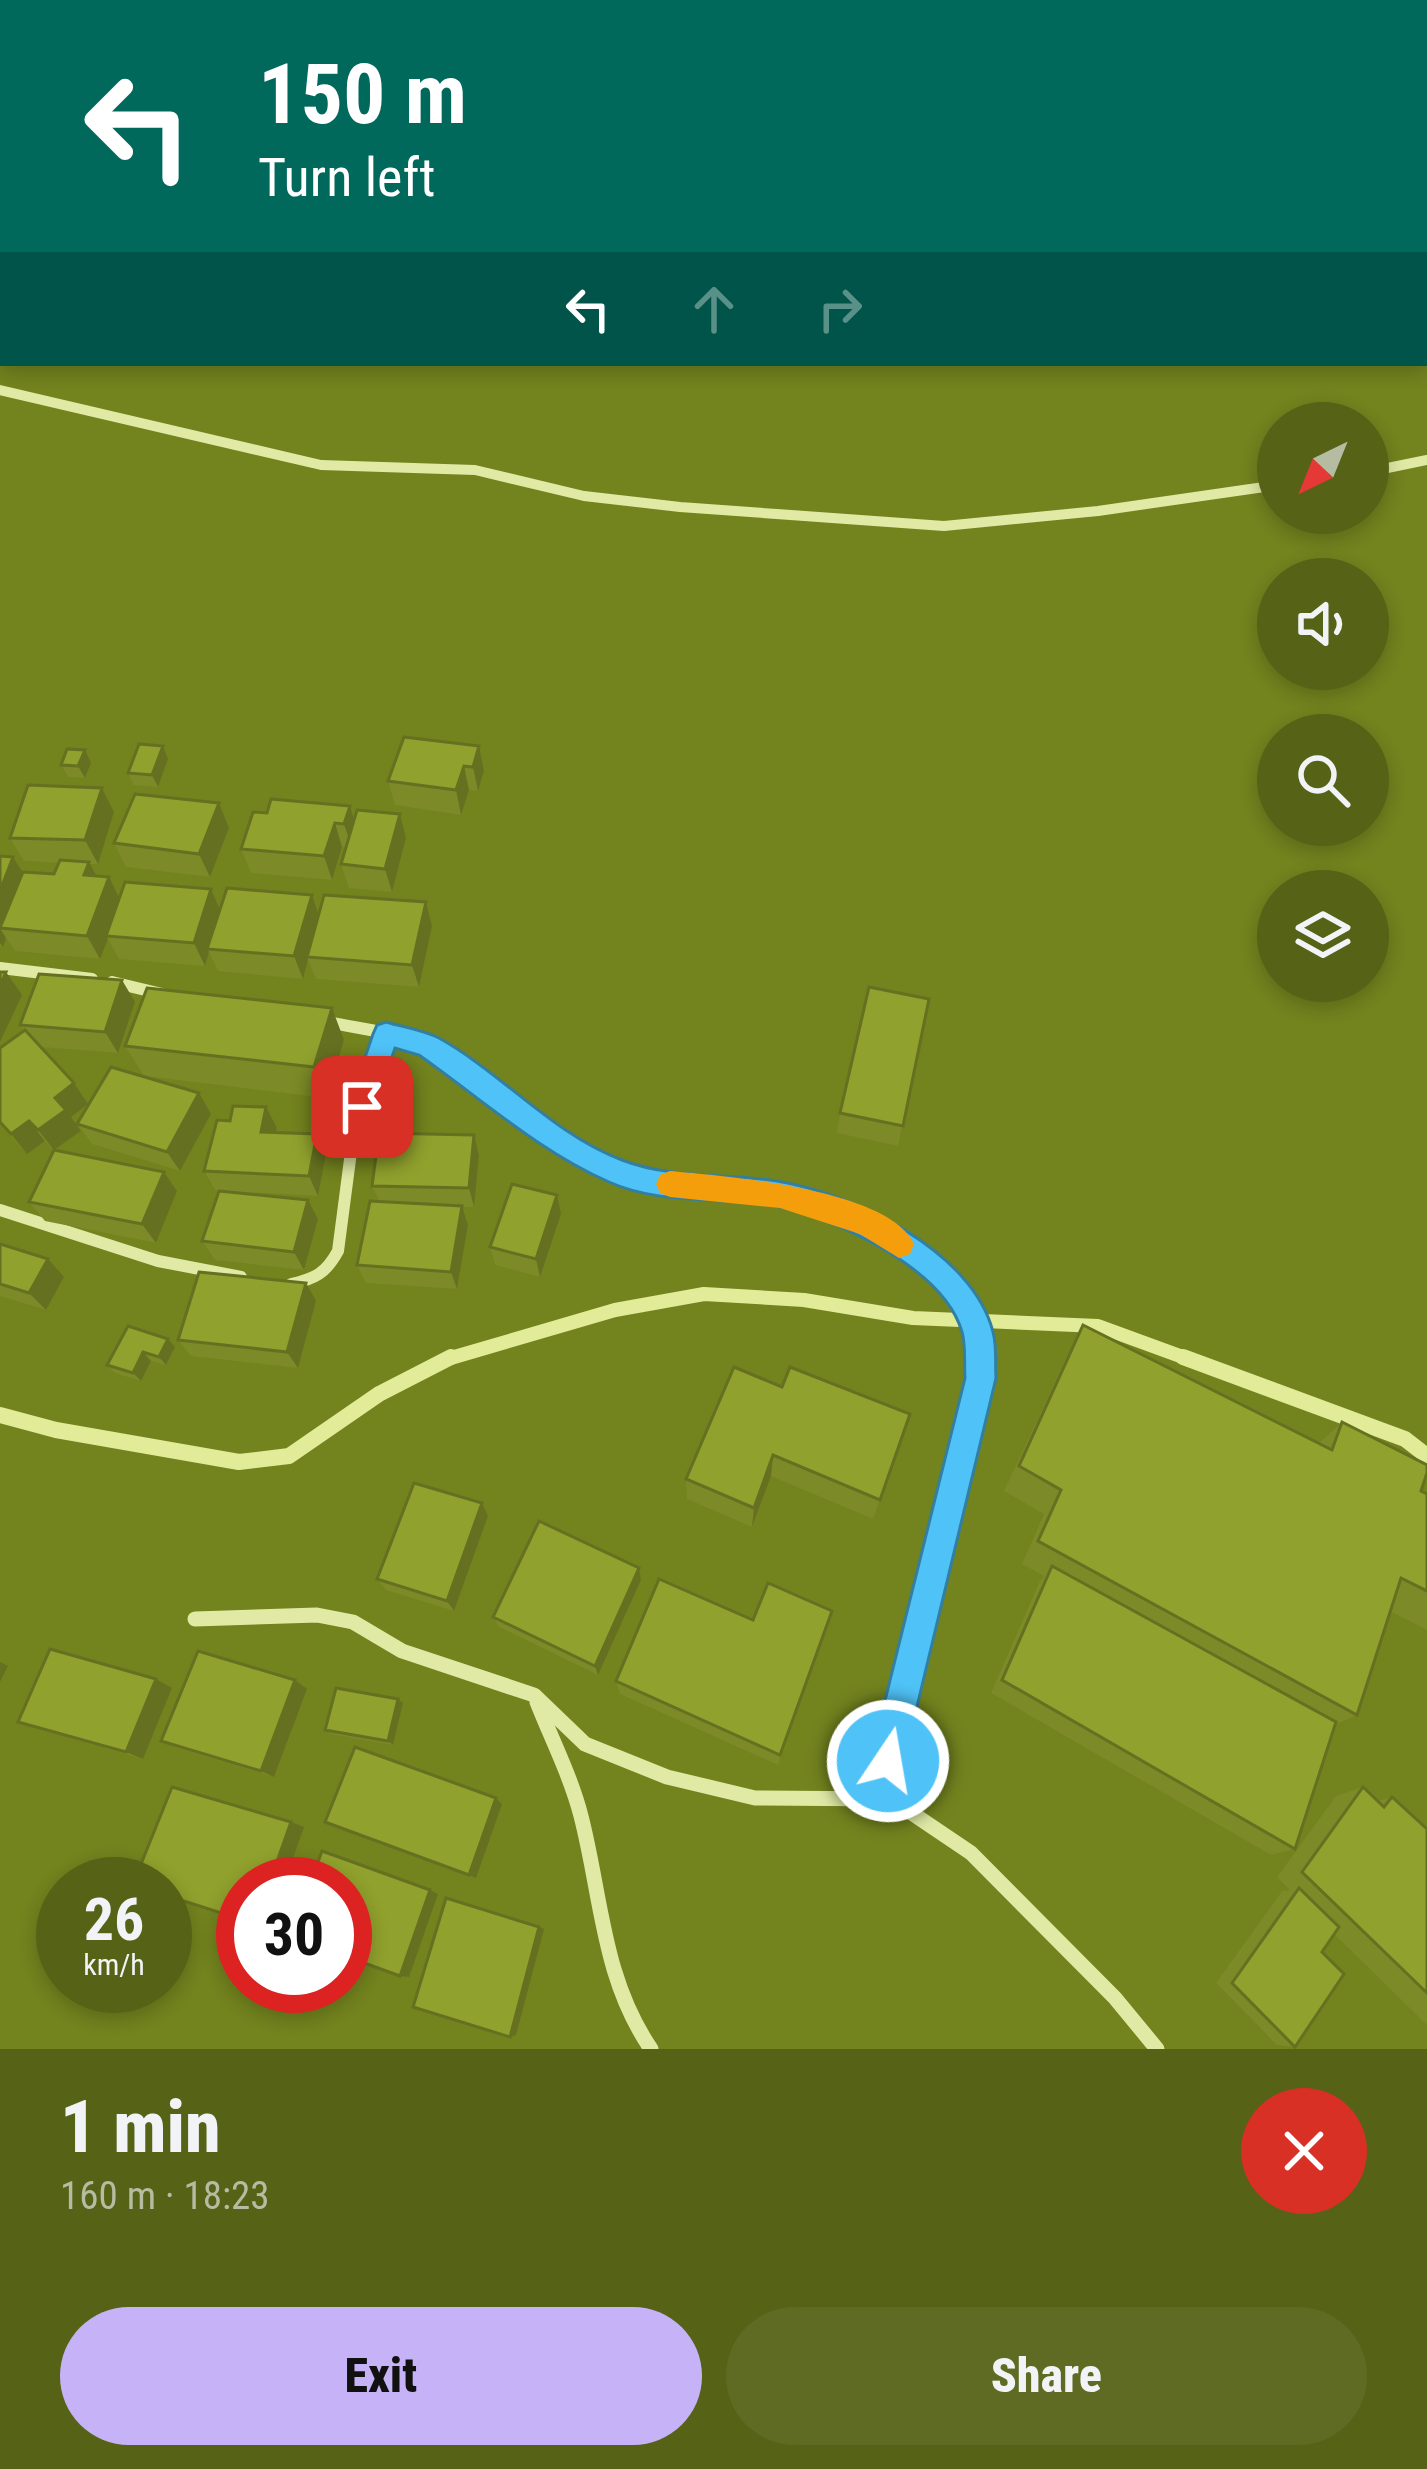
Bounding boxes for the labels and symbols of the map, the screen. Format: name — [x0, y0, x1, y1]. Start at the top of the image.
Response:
north arrow — [1257, 402, 1389, 534]
pin — [311, 1056, 413, 1158]
position arrow — [825, 1698, 951, 1824]
speed limit sign: 30 — [216, 1857, 372, 2013]

